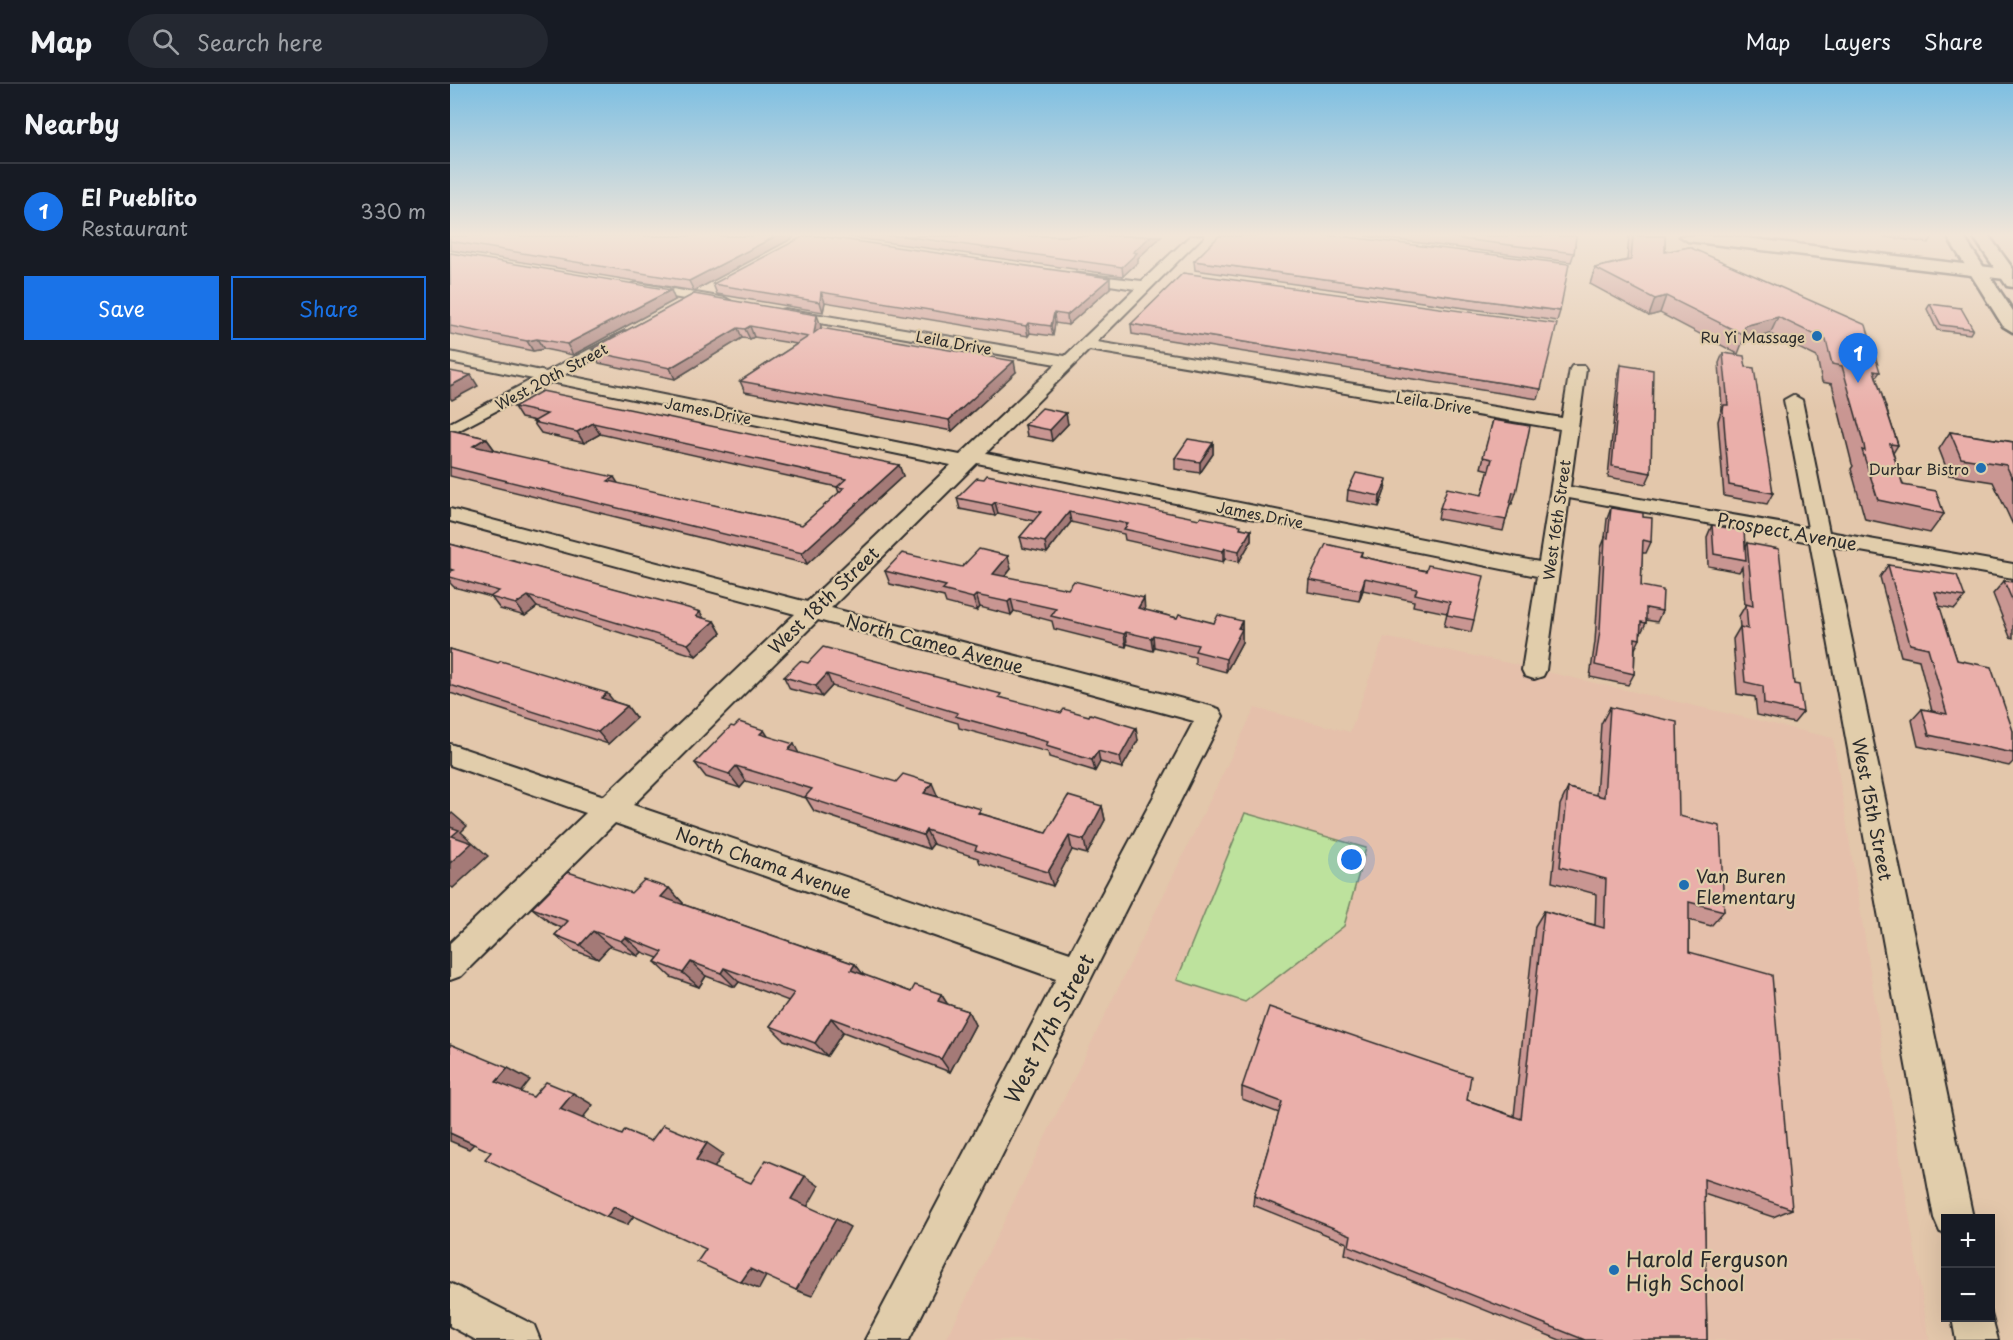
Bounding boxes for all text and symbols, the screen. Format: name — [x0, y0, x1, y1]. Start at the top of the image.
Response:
search box — [128, 14, 548, 68]
text: Map — [30, 20, 92, 63]
icon: search — [149, 25, 182, 58]
text: Search here — [197, 25, 323, 58]
text: Map — [1746, 25, 1790, 57]
text: Layers — [1823, 25, 1891, 57]
text: Share — [1924, 25, 1983, 57]
text: Nearby — [24, 104, 119, 143]
text: El Pueblito — [81, 180, 197, 213]
text: 1 — [39, 196, 48, 226]
text: 330 m — [360, 196, 426, 226]
text: Restaurant — [81, 213, 188, 243]
button: Save — [24, 276, 219, 340]
button: Share — [231, 276, 426, 340]
street label: Leila Drive — [914, 324, 994, 360]
place label: Ru Yi Massage — [1700, 325, 1805, 348]
marker: Ru Yi Massage — [1810, 329, 1824, 343]
pin: 1 — [1838, 334, 1878, 383]
street label: West 20th Street — [491, 337, 611, 415]
street label: Leila Drive — [1394, 385, 1474, 419]
street label: James Drive — [662, 390, 754, 430]
place label: Durbar Bistro — [1868, 457, 1969, 480]
street label: West 16th Street — [1536, 458, 1576, 582]
marker: Durbar Bistro — [1974, 461, 1988, 475]
street label: James Drive — [1214, 494, 1306, 534]
street label: Prospect Avenue — [1715, 505, 1859, 557]
street label: West 18th Street — [761, 540, 885, 660]
street label: North Cameo Avenue — [843, 606, 1027, 680]
street label: West 15th Street — [1846, 735, 1900, 883]
street label: North Chama Avenue — [672, 819, 856, 905]
your location — [1337, 845, 1366, 874]
place label: Van Buren Elementary — [1696, 862, 1796, 910]
marker: Van Buren Elementary — [1677, 878, 1691, 892]
street label: West 17th Street — [995, 947, 1101, 1109]
map controls — [1941, 1214, 1995, 1322]
button: + — [1941, 1214, 1995, 1268]
place label: Harold Ferguson High School — [1626, 1242, 1788, 1298]
marker: Harold Ferguson High School — [1607, 1263, 1621, 1277]
button: − — [1941, 1268, 1995, 1322]

